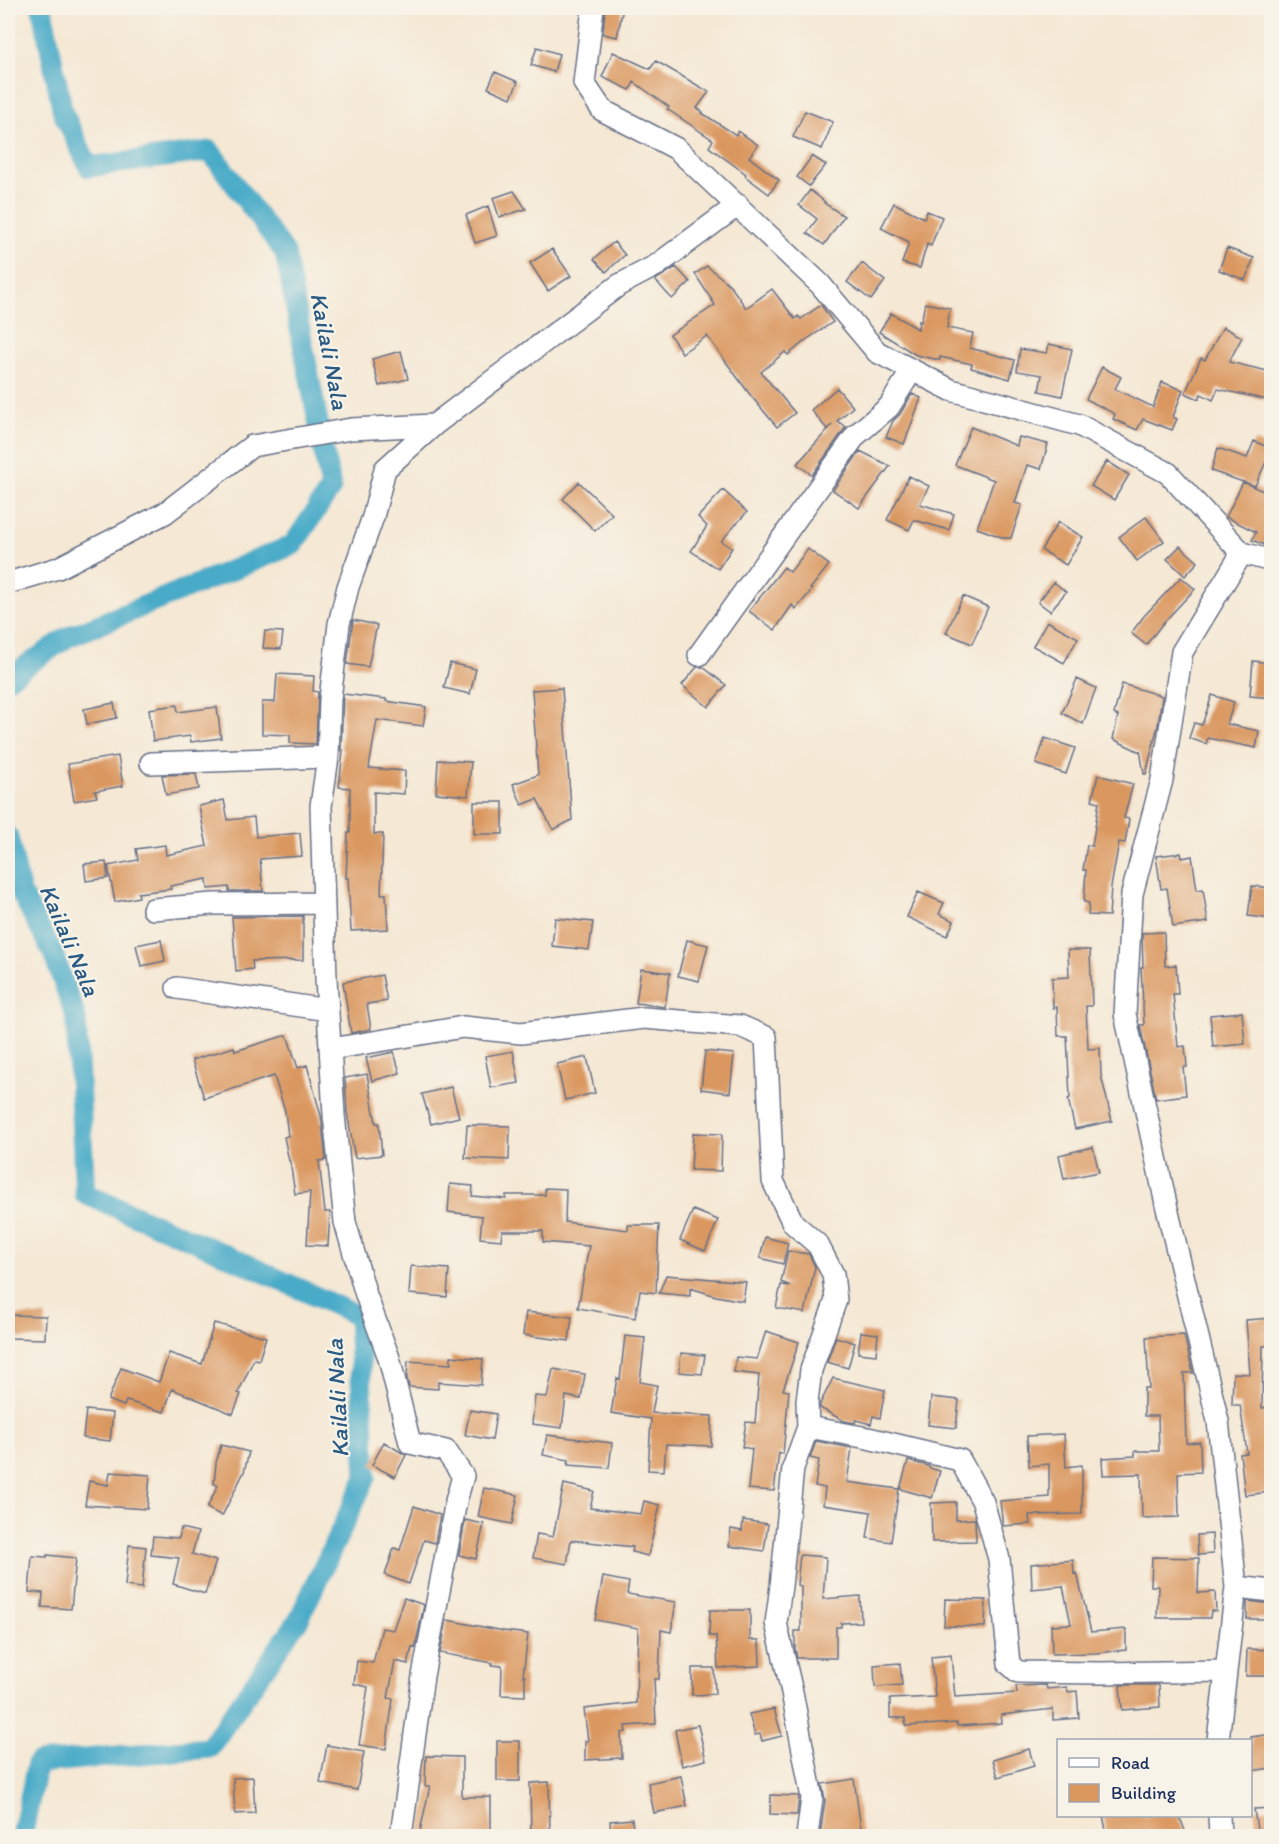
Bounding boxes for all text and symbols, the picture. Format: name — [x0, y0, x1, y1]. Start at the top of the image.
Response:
water label: Kailali Nala — [304, 290, 356, 413]
water label: Kailali Nala — [33, 880, 107, 1001]
water label: Kailali Nala — [319, 1337, 355, 1458]
legend — [1057, 1739, 1252, 1817]
text: Road — [1111, 1752, 1150, 1774]
text: Building — [1111, 1782, 1177, 1804]

